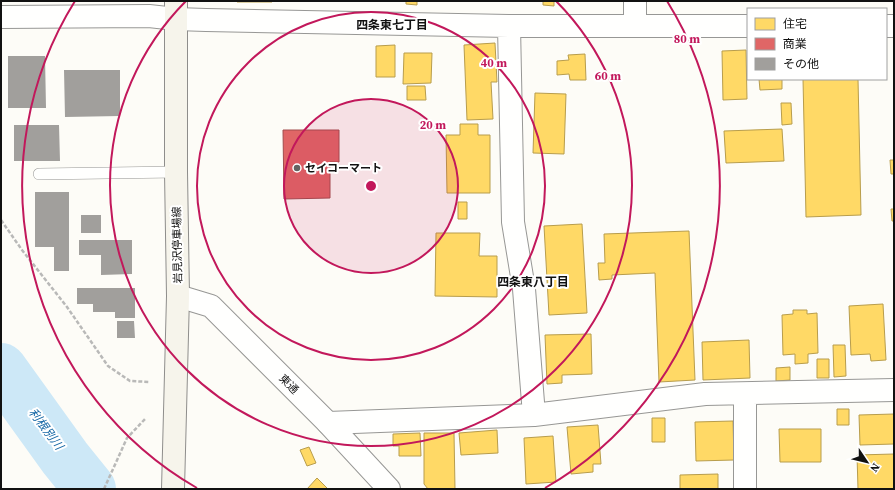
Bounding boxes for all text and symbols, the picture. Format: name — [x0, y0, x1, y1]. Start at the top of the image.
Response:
legend — [747, 8, 887, 80]
text: 住宅 — [783, 16, 807, 32]
district label: 四条東七丁目 — [356, 17, 428, 33]
text: 80 m — [674, 31, 700, 47]
text: 商業 — [783, 36, 807, 52]
text: 40 m — [481, 55, 507, 71]
text: その他 — [783, 56, 819, 72]
text: 60 m — [595, 68, 621, 84]
text: 20 m — [420, 117, 446, 133]
place label: セイコーマート — [305, 161, 382, 176]
marker: セイコーマート — [292, 163, 302, 173]
centre of rings — [364, 179, 378, 193]
street label: 岩見沢停車場線 — [169, 206, 186, 284]
district label: 四条東八丁目 — [497, 274, 569, 290]
street label: 東通 — [276, 371, 302, 397]
water label: 利根別川 — [25, 405, 68, 455]
north arrow — [847, 442, 887, 482]
text: N — [866, 460, 883, 475]

